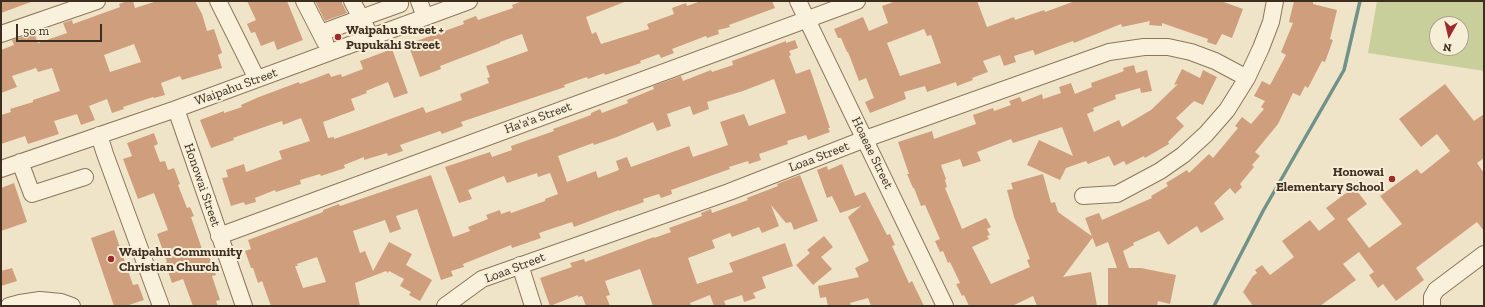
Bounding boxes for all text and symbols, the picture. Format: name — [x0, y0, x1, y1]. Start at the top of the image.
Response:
scale bar — [18, 16, 104, 42]
north arrow — [1429, 16, 1469, 56]
place label: Waipahu Street + Pupukahi Street — [346, 22, 444, 53]
text: 50 m — [23, 24, 49, 38]
marker: Waipahu Street + Pupukahi Street — [333, 32, 343, 42]
text: N — [1442, 40, 1452, 54]
street label: Waipahu Street — [193, 65, 279, 109]
street label: Ha'a'a Street — [502, 99, 574, 137]
street label: Hoaeae Street — [848, 114, 896, 192]
street label: Loaa Street — [787, 138, 851, 176]
street label: Honowai Street — [180, 141, 224, 229]
place label: Honowai Elementary School — [1276, 164, 1384, 195]
marker: Honowai Elementary School — [1387, 174, 1397, 184]
place label: Waipahu Community Christian Church — [119, 244, 242, 275]
street label: Loaa Street — [483, 249, 547, 287]
marker: Waipahu Community Christian Church — [106, 254, 116, 264]

